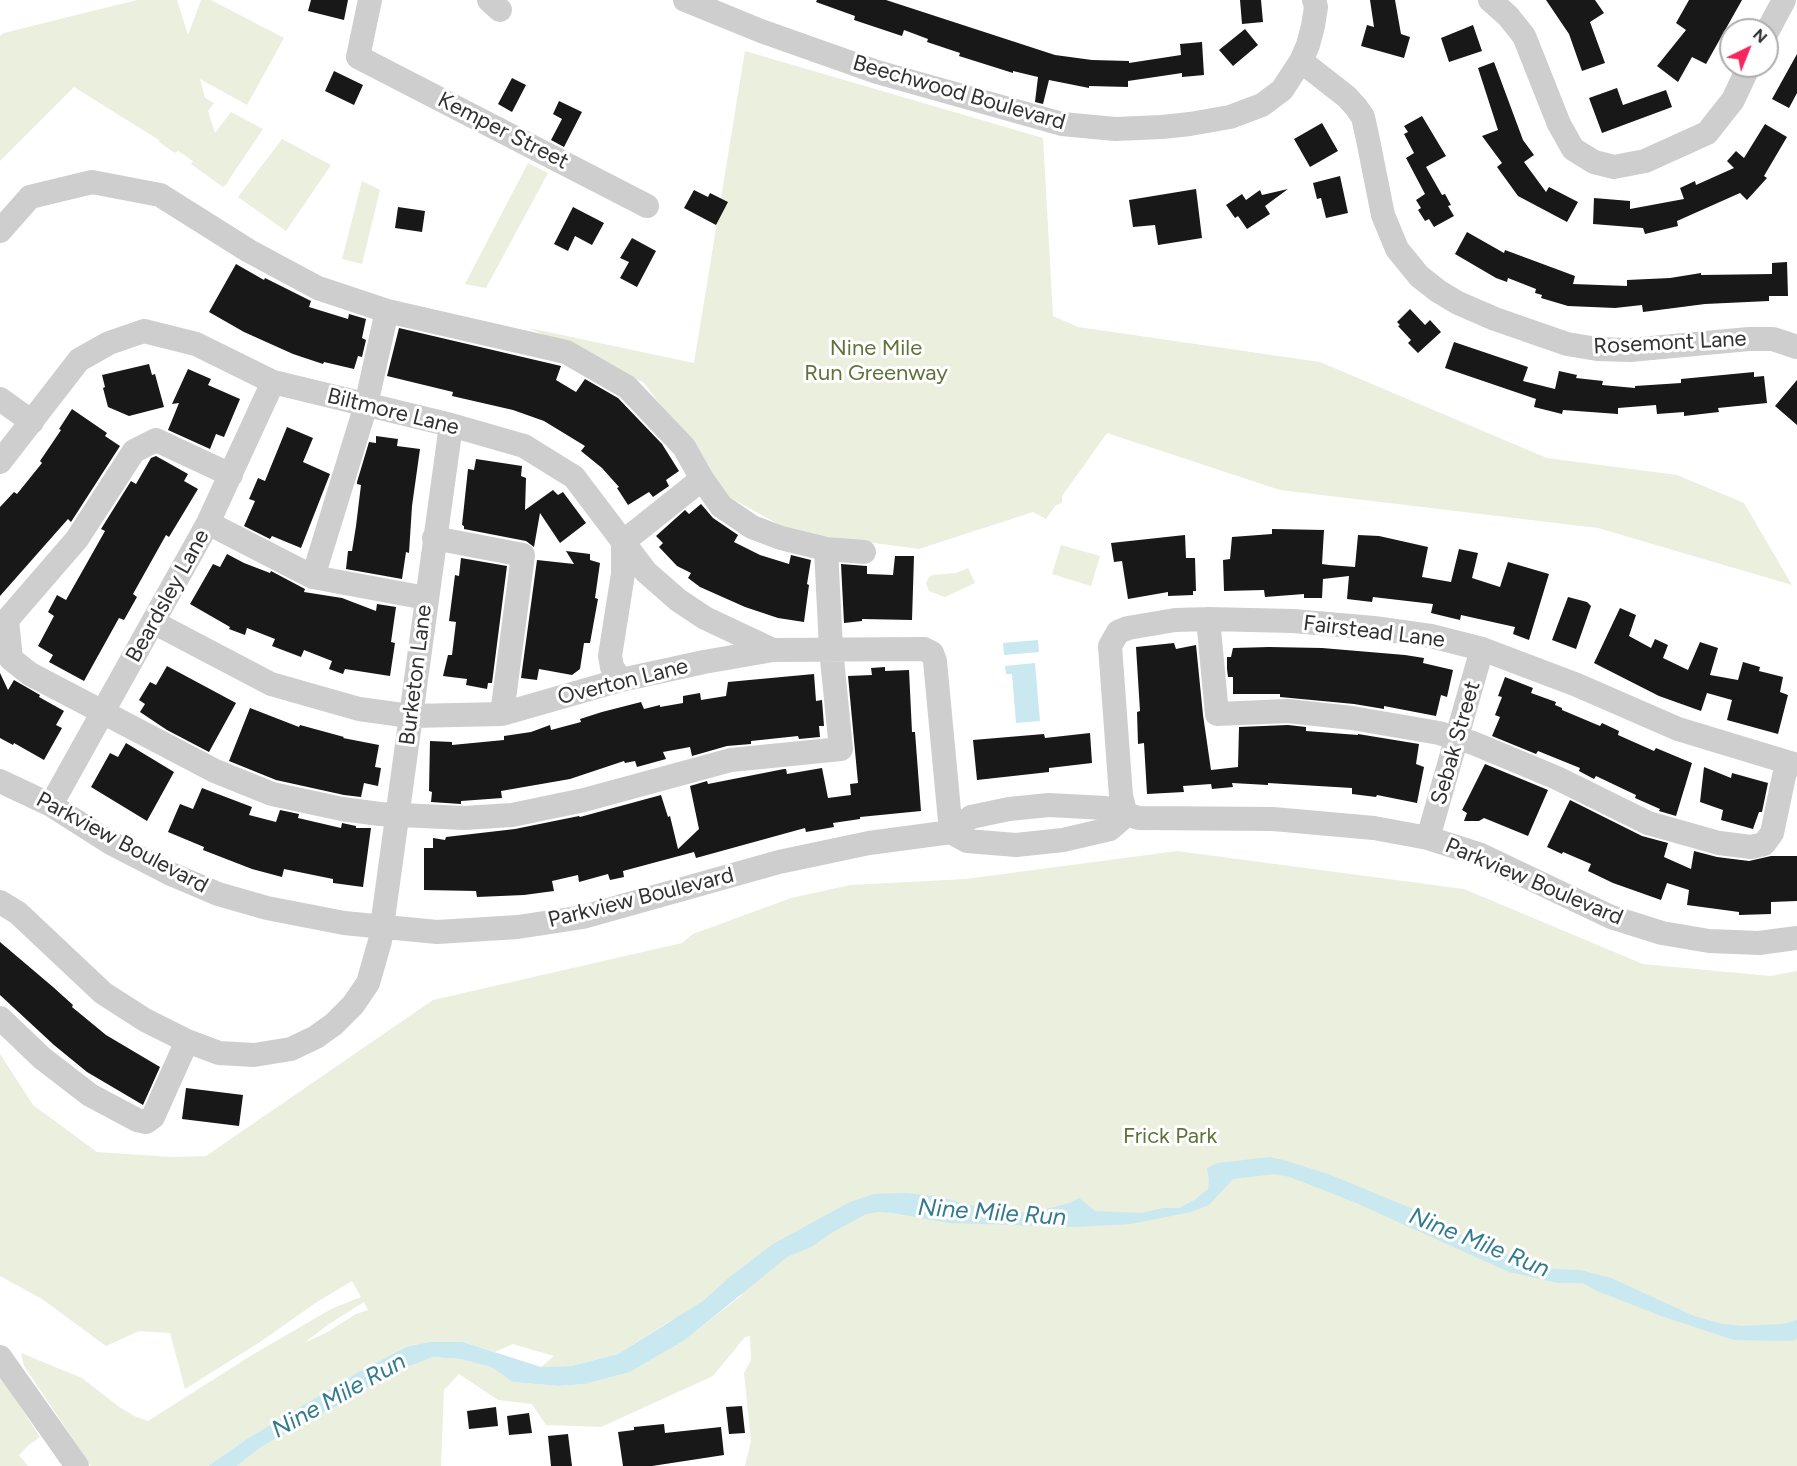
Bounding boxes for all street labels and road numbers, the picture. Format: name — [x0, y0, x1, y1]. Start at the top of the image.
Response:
street label: Beechwood Boulevard — [850, 50, 1068, 136]
street label: Kemper Street — [433, 87, 573, 175]
street label: Rosemont Lane — [1593, 326, 1747, 360]
street label: Biltmore Lane — [324, 383, 462, 441]
street label: Beardsley Lane — [121, 525, 215, 667]
street label: Burketon Lane — [394, 603, 438, 747]
street label: Fairstead Lane — [1302, 610, 1446, 654]
street label: Overton Lane — [555, 653, 691, 711]
street label: Sebak Street — [1426, 678, 1486, 808]
street label: Parkview Boulevard — [32, 787, 212, 899]
street label: Parkview Boulevard — [1441, 833, 1627, 931]
street label: Parkview Boulevard — [545, 862, 737, 934]

